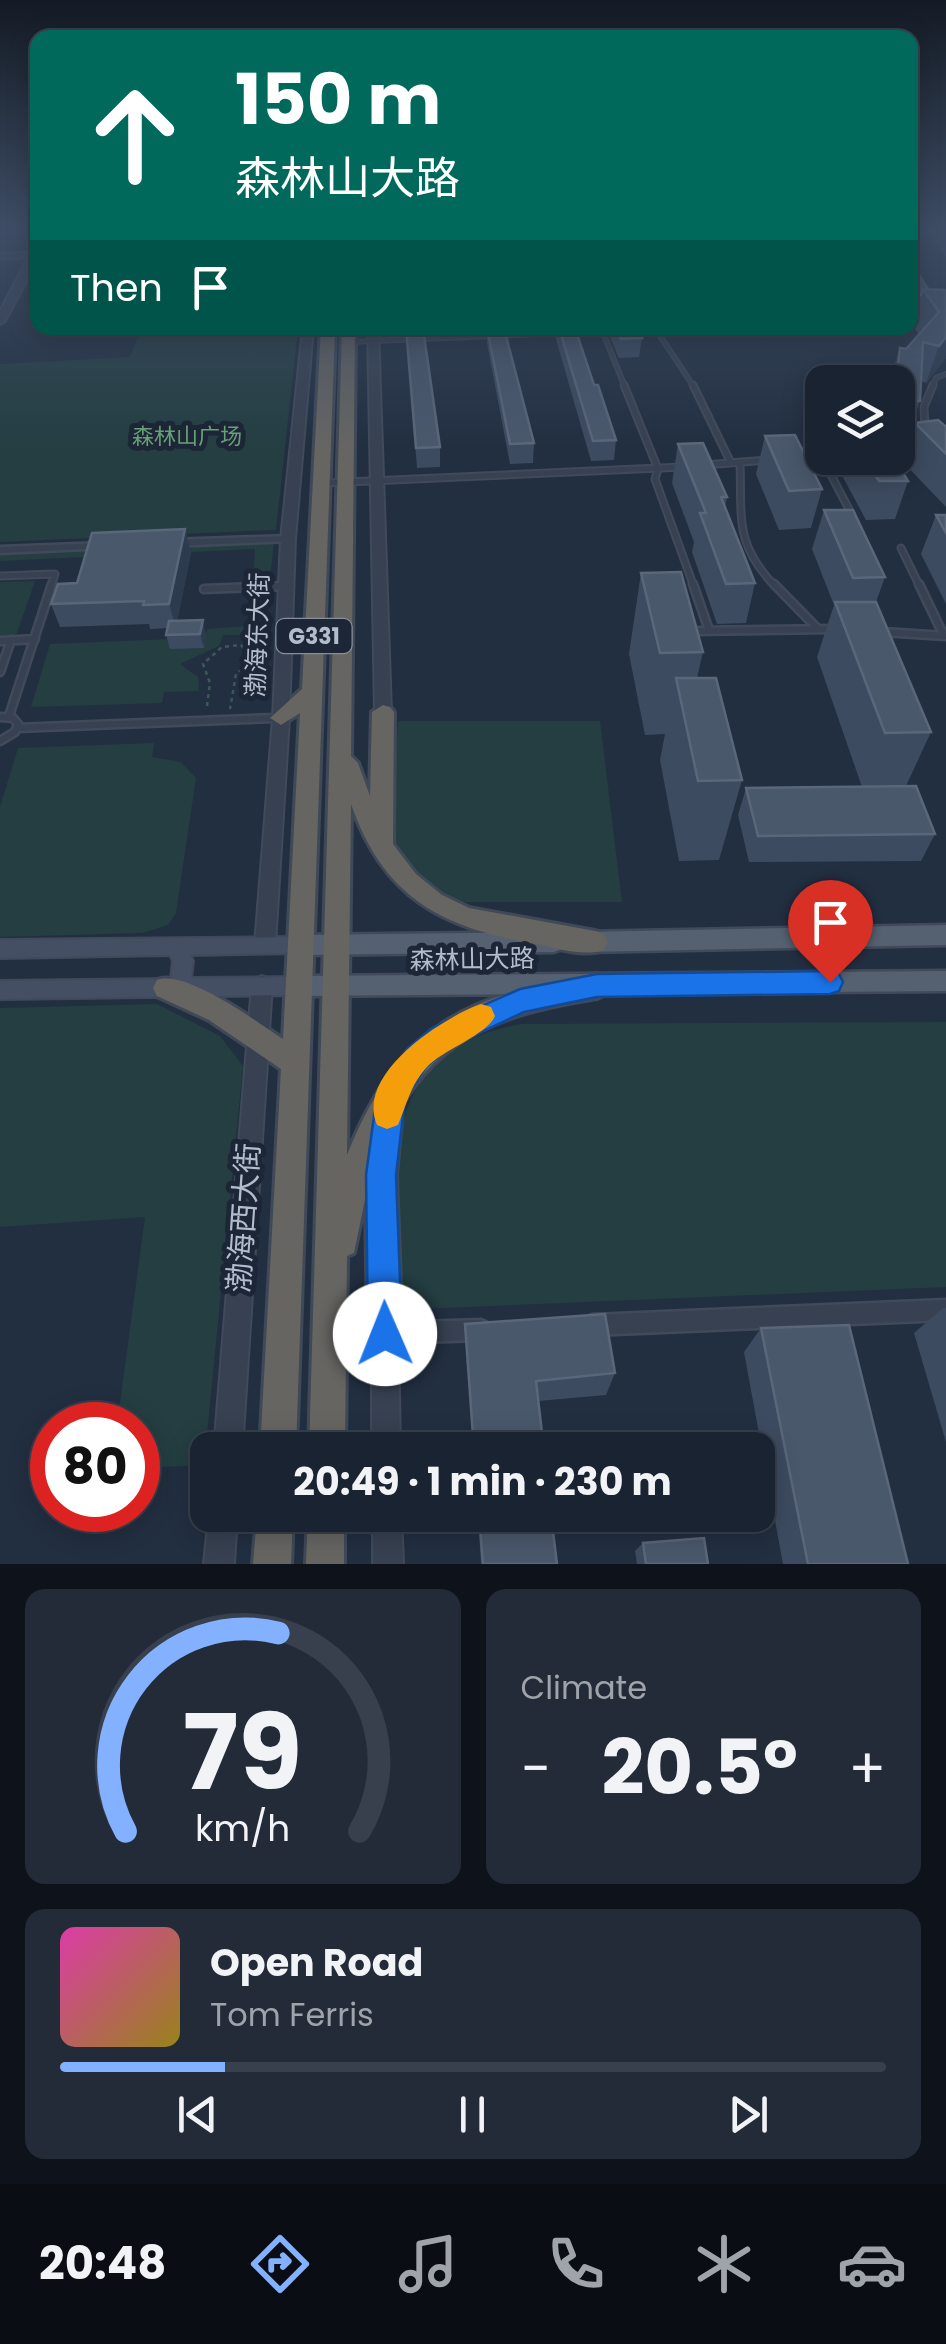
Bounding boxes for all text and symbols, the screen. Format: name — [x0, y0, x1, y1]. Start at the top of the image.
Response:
text: 150 m — [235, 50, 441, 149]
icon: ahead — [70, 70, 200, 200]
text: 森林山大路 — [235, 147, 460, 210]
icon: arrive — [183, 260, 238, 315]
text: Then — [70, 261, 163, 314]
map controls — [805, 365, 915, 475]
button: layers — [805, 365, 915, 475]
park label: 森林山广场 — [132, 421, 242, 452]
street label: 渤海东大街 — [238, 572, 277, 698]
road number: G331 — [276, 619, 352, 653]
pin — [788, 880, 873, 983]
icon: arrive — [803, 895, 858, 950]
street label: 森林山大路 — [409, 941, 535, 978]
street label: 渤海西大街 — [217, 1142, 270, 1294]
position arrow — [333, 1282, 437, 1386]
speed limit sign: 80 — [30, 1402, 160, 1532]
text: 20:49 · 1 min · 230 m — [293, 1455, 672, 1508]
text: Climate — [521, 1665, 647, 1710]
text: 79 — [183, 1680, 303, 1825]
text: 20.5° — [601, 1715, 798, 1820]
text: − — [521, 1730, 551, 1807]
text: + — [848, 1730, 886, 1807]
text: km/h — [195, 1803, 290, 1854]
text: Open Road — [210, 1936, 423, 1989]
text: Tom Ferris — [210, 1992, 374, 2037]
icon: previous — [170, 2087, 225, 2142]
icon: pause — [445, 2087, 500, 2142]
icon: next — [721, 2087, 776, 2142]
icon: directions — [245, 2229, 315, 2299]
icon: music — [393, 2229, 463, 2299]
icon: phone — [541, 2229, 611, 2299]
icon: climate — [689, 2229, 759, 2299]
icon: car — [837, 2229, 907, 2299]
text: 20:48 — [39, 2232, 166, 2295]

